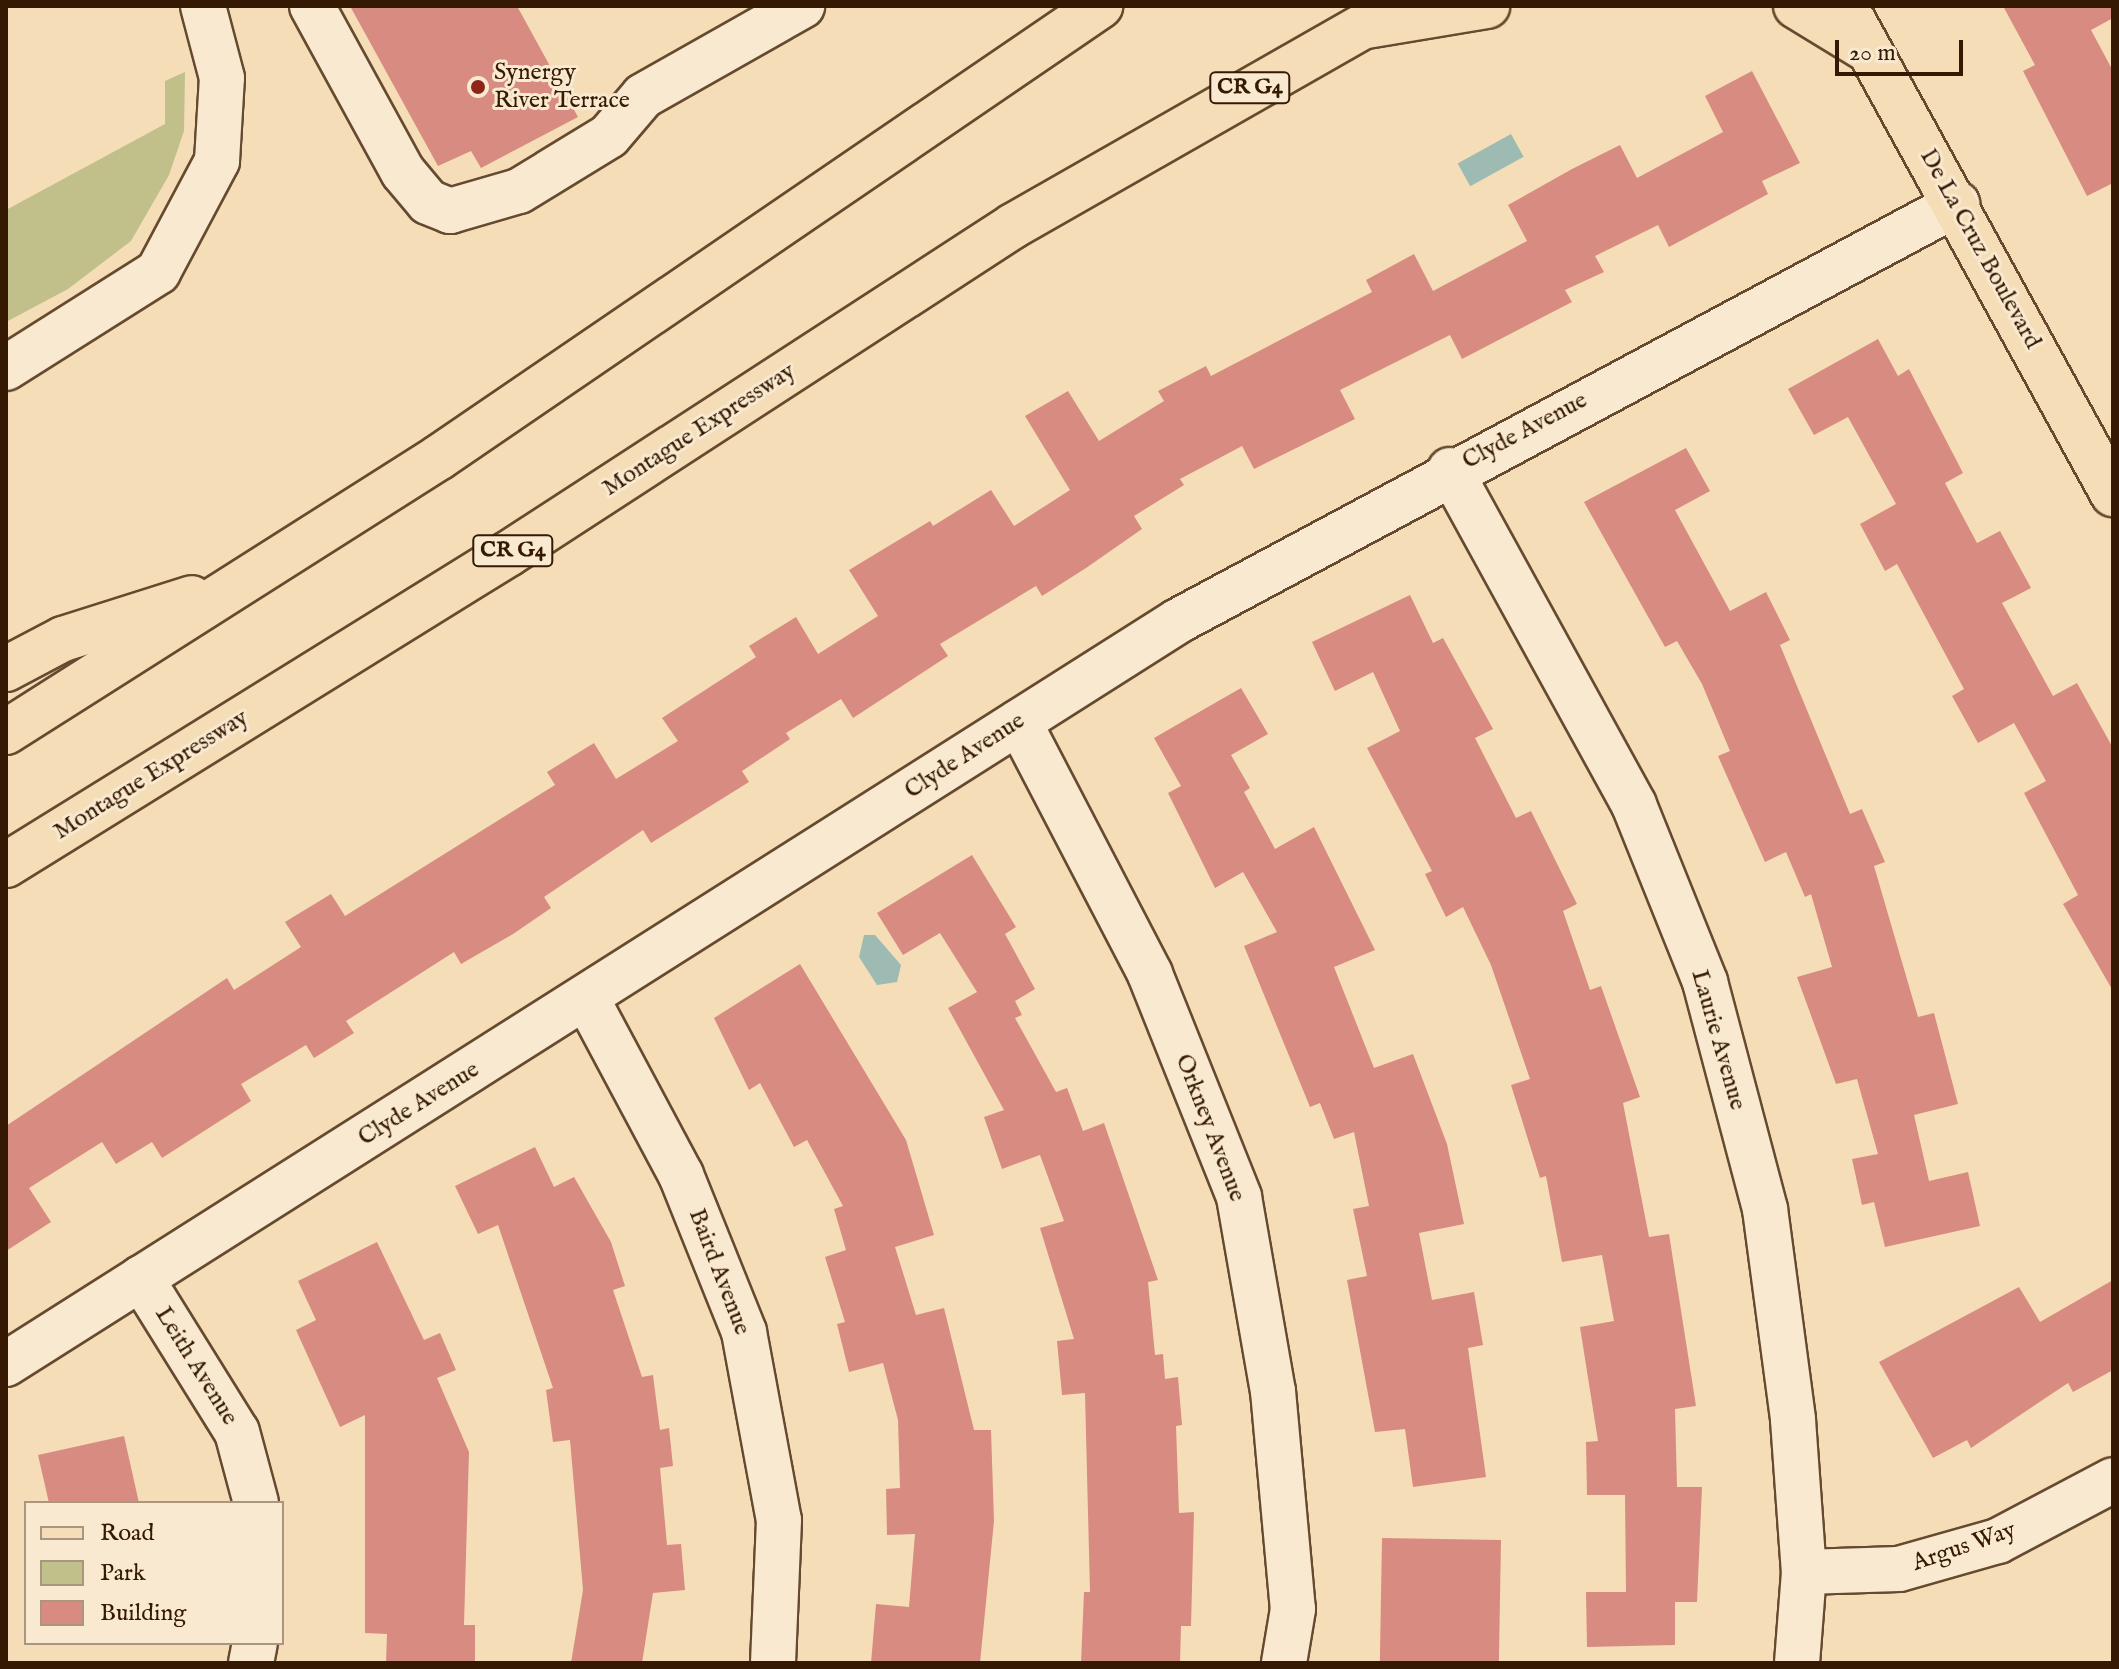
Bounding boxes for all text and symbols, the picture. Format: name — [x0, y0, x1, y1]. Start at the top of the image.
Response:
scale bar — [1839, 24, 1967, 74]
text: 20 m — [1849, 38, 1896, 69]
place label: Synergy River Terrace — [494, 59, 630, 115]
road number: CR G4 — [1208, 70, 1292, 106]
marker: Synergy River Terrace — [469, 78, 487, 96]
street label: De La Cruz Boulevard — [1913, 144, 2047, 354]
street label: Montague Expressway — [597, 357, 801, 503]
street label: Clyde Avenue — [1458, 386, 1592, 476]
road number: CR G4 — [471, 533, 555, 569]
street label: Montague Expressway — [48, 703, 254, 847]
street label: Clyde Avenue — [900, 707, 1030, 805]
street label: Laurie Avenue — [1684, 967, 1752, 1113]
street label: Orkney Avenue — [1169, 1050, 1251, 1206]
street label: Clyde Avenue — [353, 1055, 485, 1153]
street label: Baird Avenue — [682, 1205, 756, 1339]
street label: Leith Avenue — [148, 1301, 244, 1431]
legend — [24, 1501, 284, 1645]
street label: Argus Way — [1908, 1516, 2020, 1578]
text: Road — [100, 1518, 154, 1549]
text: Park — [100, 1558, 146, 1589]
text: Building — [100, 1598, 186, 1629]

